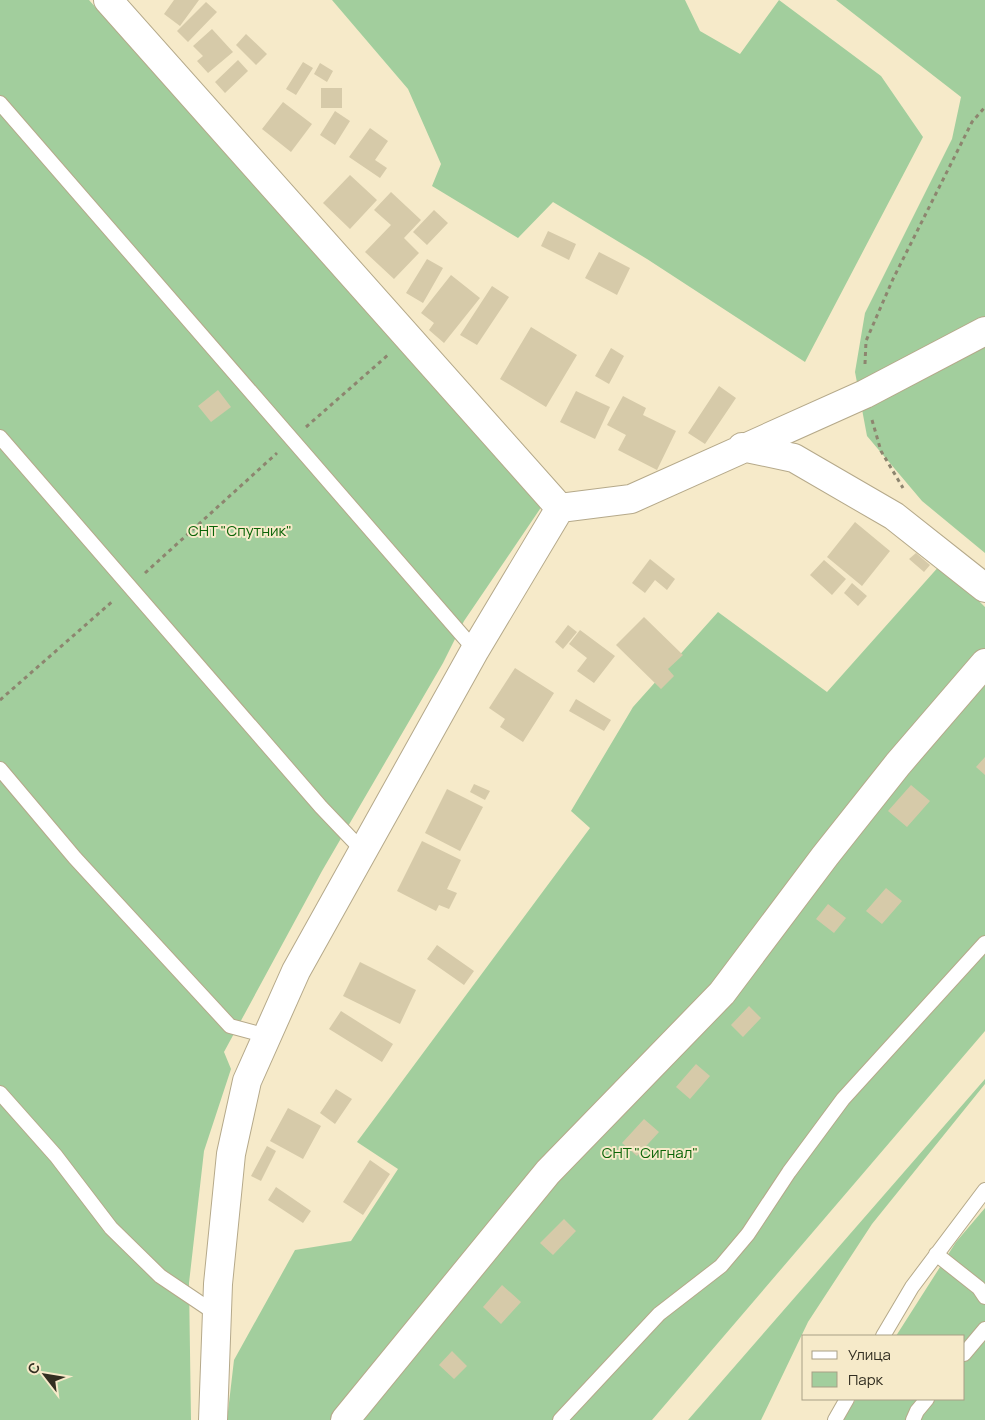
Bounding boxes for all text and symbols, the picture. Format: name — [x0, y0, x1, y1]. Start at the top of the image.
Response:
park label: СНТ "Спутник" — [188, 520, 292, 541]
park label: СНТ "Сигнал" — [602, 1142, 698, 1163]
legend — [802, 1335, 965, 1400]
text: Улица — [848, 1344, 891, 1365]
north arrow — [20, 1350, 70, 1400]
text: С — [23, 1359, 44, 1377]
text: Парк — [848, 1369, 884, 1390]

